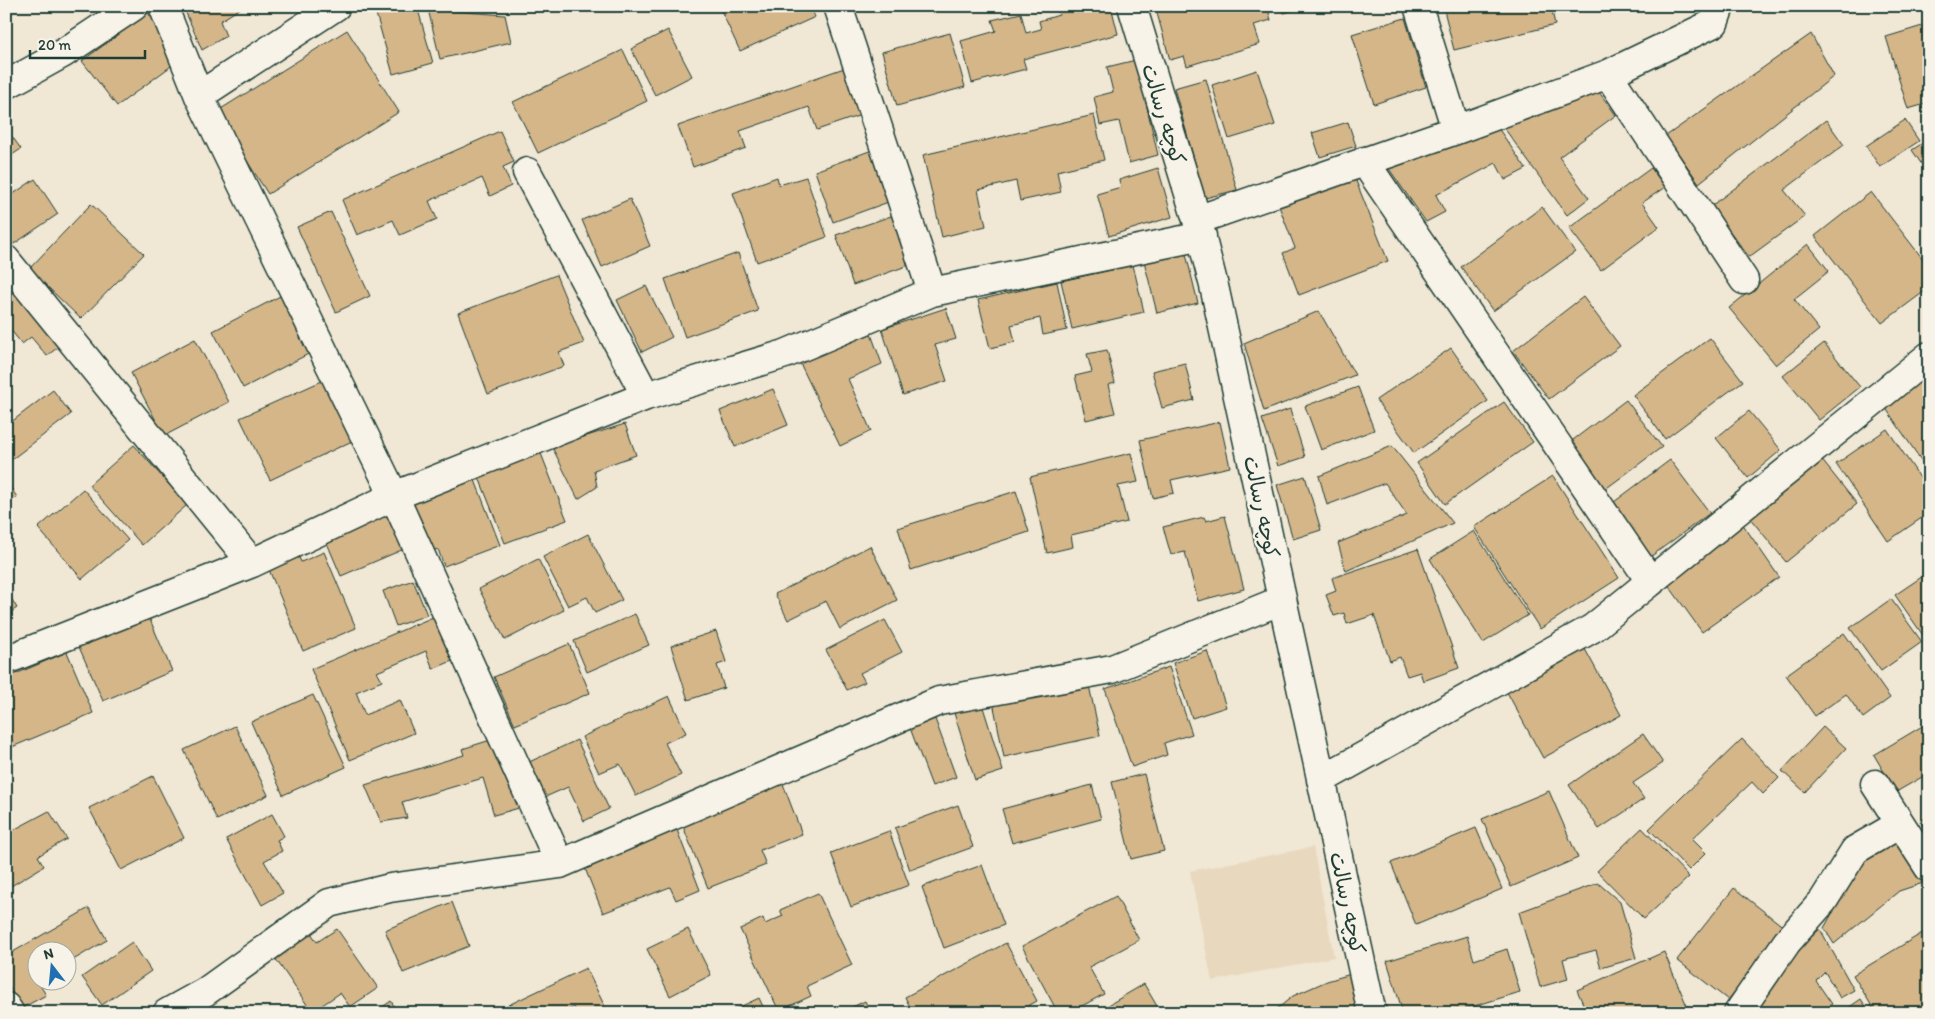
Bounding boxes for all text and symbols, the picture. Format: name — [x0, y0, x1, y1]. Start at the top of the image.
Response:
scale bar — [30, 28, 145, 60]
text: 20 m — [38, 36, 72, 54]
street label: کوچه رسالت — [1136, 61, 1191, 168]
street label: کوچه رسالت — [1238, 454, 1285, 561]
street label: کوچه رسالت — [1324, 850, 1371, 957]
north arrow — [28, 942, 78, 992]
text: N — [42, 945, 55, 963]

